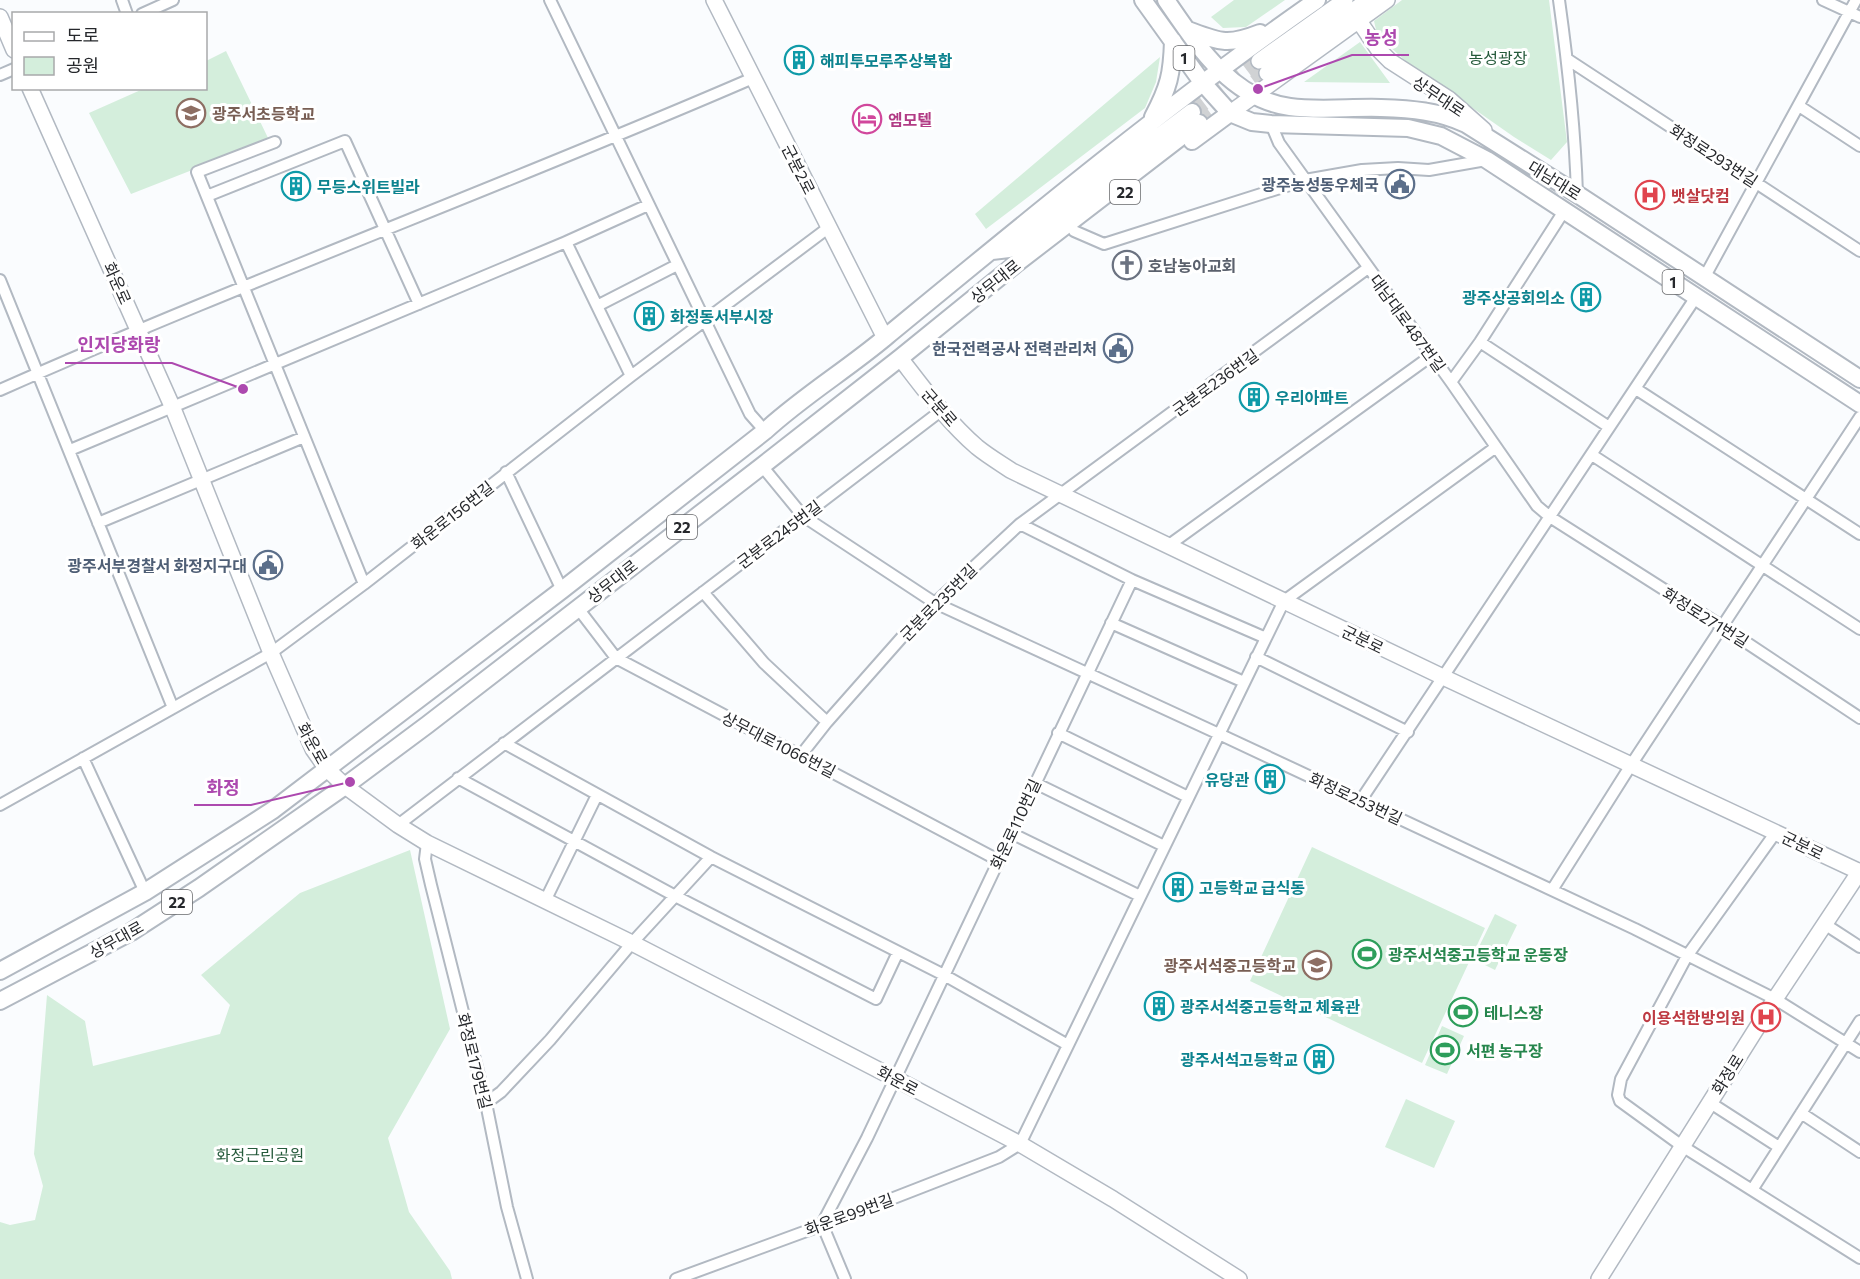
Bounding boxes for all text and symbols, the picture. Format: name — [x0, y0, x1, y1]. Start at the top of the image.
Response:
legend — [12, 12, 207, 90]
callout: 농성 — [1352, 19, 1409, 55]
text: 도로 — [66, 24, 99, 46]
text: 농성 — [1364, 26, 1398, 48]
building icon: 해피투모루주상복합 — [783, 44, 815, 76]
road number: 1 — [1174, 46, 1194, 70]
park label: 농성광장 — [1469, 48, 1528, 67]
place label: 해피투모루주상복합 — [820, 51, 953, 70]
text: 공원 — [66, 54, 99, 76]
street label: 상무대로 — [1409, 72, 1469, 120]
school or university icon: 광주서초등학교 — [175, 97, 207, 129]
hotel icon: 엠모텔 — [851, 103, 883, 135]
place label: 광주서초등학교 — [212, 104, 315, 123]
place label: 엠모텔 — [888, 110, 932, 129]
street label: 화정로293번길 — [1666, 119, 1762, 191]
street label: 군분2로 — [778, 141, 820, 197]
street label: 대남대로 — [1525, 156, 1585, 204]
public building icon: 광주농성동우체국 — [1384, 168, 1416, 200]
building icon: 무등스위트빌라 — [280, 170, 312, 202]
place label: 광주농성동우체국 — [1261, 175, 1379, 194]
place label: 무등스위트빌라 — [317, 177, 420, 196]
hospital icon: 뱃살닷컴 — [1634, 179, 1666, 211]
road number: 22 — [1110, 180, 1140, 204]
place label: 뱃살닷컴 — [1671, 186, 1730, 205]
church icon: 호남농아교회 — [1111, 249, 1143, 281]
street label: 상무대로 — [966, 255, 1024, 307]
place label: 호남농아교회 — [1148, 256, 1236, 275]
street label: 화운로 — [100, 259, 136, 307]
street label: 대남대로487번길 — [1366, 270, 1450, 376]
road number: 1 — [1662, 270, 1684, 294]
building icon: 광주상공회의소 — [1570, 281, 1602, 313]
place label: 광주상공회의소 — [1462, 288, 1565, 307]
building icon: 화정동서부시장 — [633, 300, 665, 332]
place label: 화정동서부시장 — [670, 307, 773, 326]
callout: 인지당화랑 — [65, 327, 172, 363]
public building icon: 한국전력공사 전력관리처 — [1102, 332, 1134, 364]
text: 인지당화랑 — [78, 333, 161, 355]
place label: 한국전력공사 전력관리처 — [932, 339, 1097, 358]
street label: 군분로236번길 — [1168, 345, 1262, 419]
building icon: 우리아파트 — [1238, 381, 1270, 413]
street label: 군분로 — [918, 384, 962, 430]
place label: 우리아파트 — [1275, 388, 1349, 407]
street label: 화운로156번길 — [407, 477, 497, 553]
street label: 군분로245번길 — [733, 496, 825, 572]
road number: 22 — [667, 515, 697, 539]
public building icon: 광주서부경찰서 화정지구대 — [252, 549, 284, 581]
street label: 상무대로 — [583, 555, 641, 607]
place label: 광주서부경찰서 화정지구대 — [67, 556, 247, 575]
street label: 군분로235번길 — [896, 560, 980, 644]
street label: 화정로271번길 — [1660, 583, 1752, 651]
street label: 군분로 — [1339, 621, 1387, 657]
street label: 상무대로1066번길 — [719, 707, 839, 781]
street label: 화운로 — [294, 719, 332, 767]
building icon: 유당관 — [1254, 763, 1286, 795]
street label: 화정로253번길 — [1306, 768, 1406, 828]
callout: 화정 — [194, 769, 251, 805]
place label: 유당관 — [1205, 770, 1249, 789]
text: 화정 — [206, 776, 240, 798]
street label: 화운로110번길 — [986, 776, 1044, 872]
street label: 군분로 — [1779, 827, 1827, 863]
building icon: 고등학교 급식동 — [1162, 871, 1194, 903]
place label: 고등학교 급식동 — [1199, 878, 1305, 897]
road number: 22 — [162, 890, 192, 914]
street label: 상무대로 — [86, 916, 147, 962]
sports icon: 광주서석중고등학교 운동장 — [1351, 938, 1383, 970]
place label: 광주서석중고등학교 운동장 — [1388, 945, 1568, 964]
school or university icon: 광주서석중고등학교 — [1301, 949, 1333, 981]
place label: 광주서석중고등학교 — [1164, 956, 1296, 975]
building icon: 광주서석중고등학교 체육관 — [1143, 990, 1175, 1022]
sports icon: 테니스장 — [1447, 996, 1479, 1028]
place label: 광주서석중고등학교 체육관 — [1180, 997, 1360, 1016]
hospital icon: 이용석한방의원 — [1750, 1001, 1782, 1033]
place label: 테니스장 — [1484, 1003, 1543, 1022]
place label: 이용석한방의원 — [1642, 1008, 1745, 1027]
street label: 화정로179번길 — [454, 1011, 496, 1111]
sports icon: 서편 농구장 — [1429, 1034, 1461, 1066]
place label: 서편 농구장 — [1466, 1041, 1543, 1060]
building icon: 광주서석고등학교 — [1303, 1043, 1335, 1075]
place label: 광주서석고등학교 — [1180, 1050, 1298, 1069]
street label: 화정로 — [1707, 1050, 1747, 1098]
street label: 화운로 — [874, 1061, 922, 1099]
park label: 화정근린공원 — [216, 1145, 304, 1164]
street label: 화운로99번길 — [802, 1189, 896, 1239]

